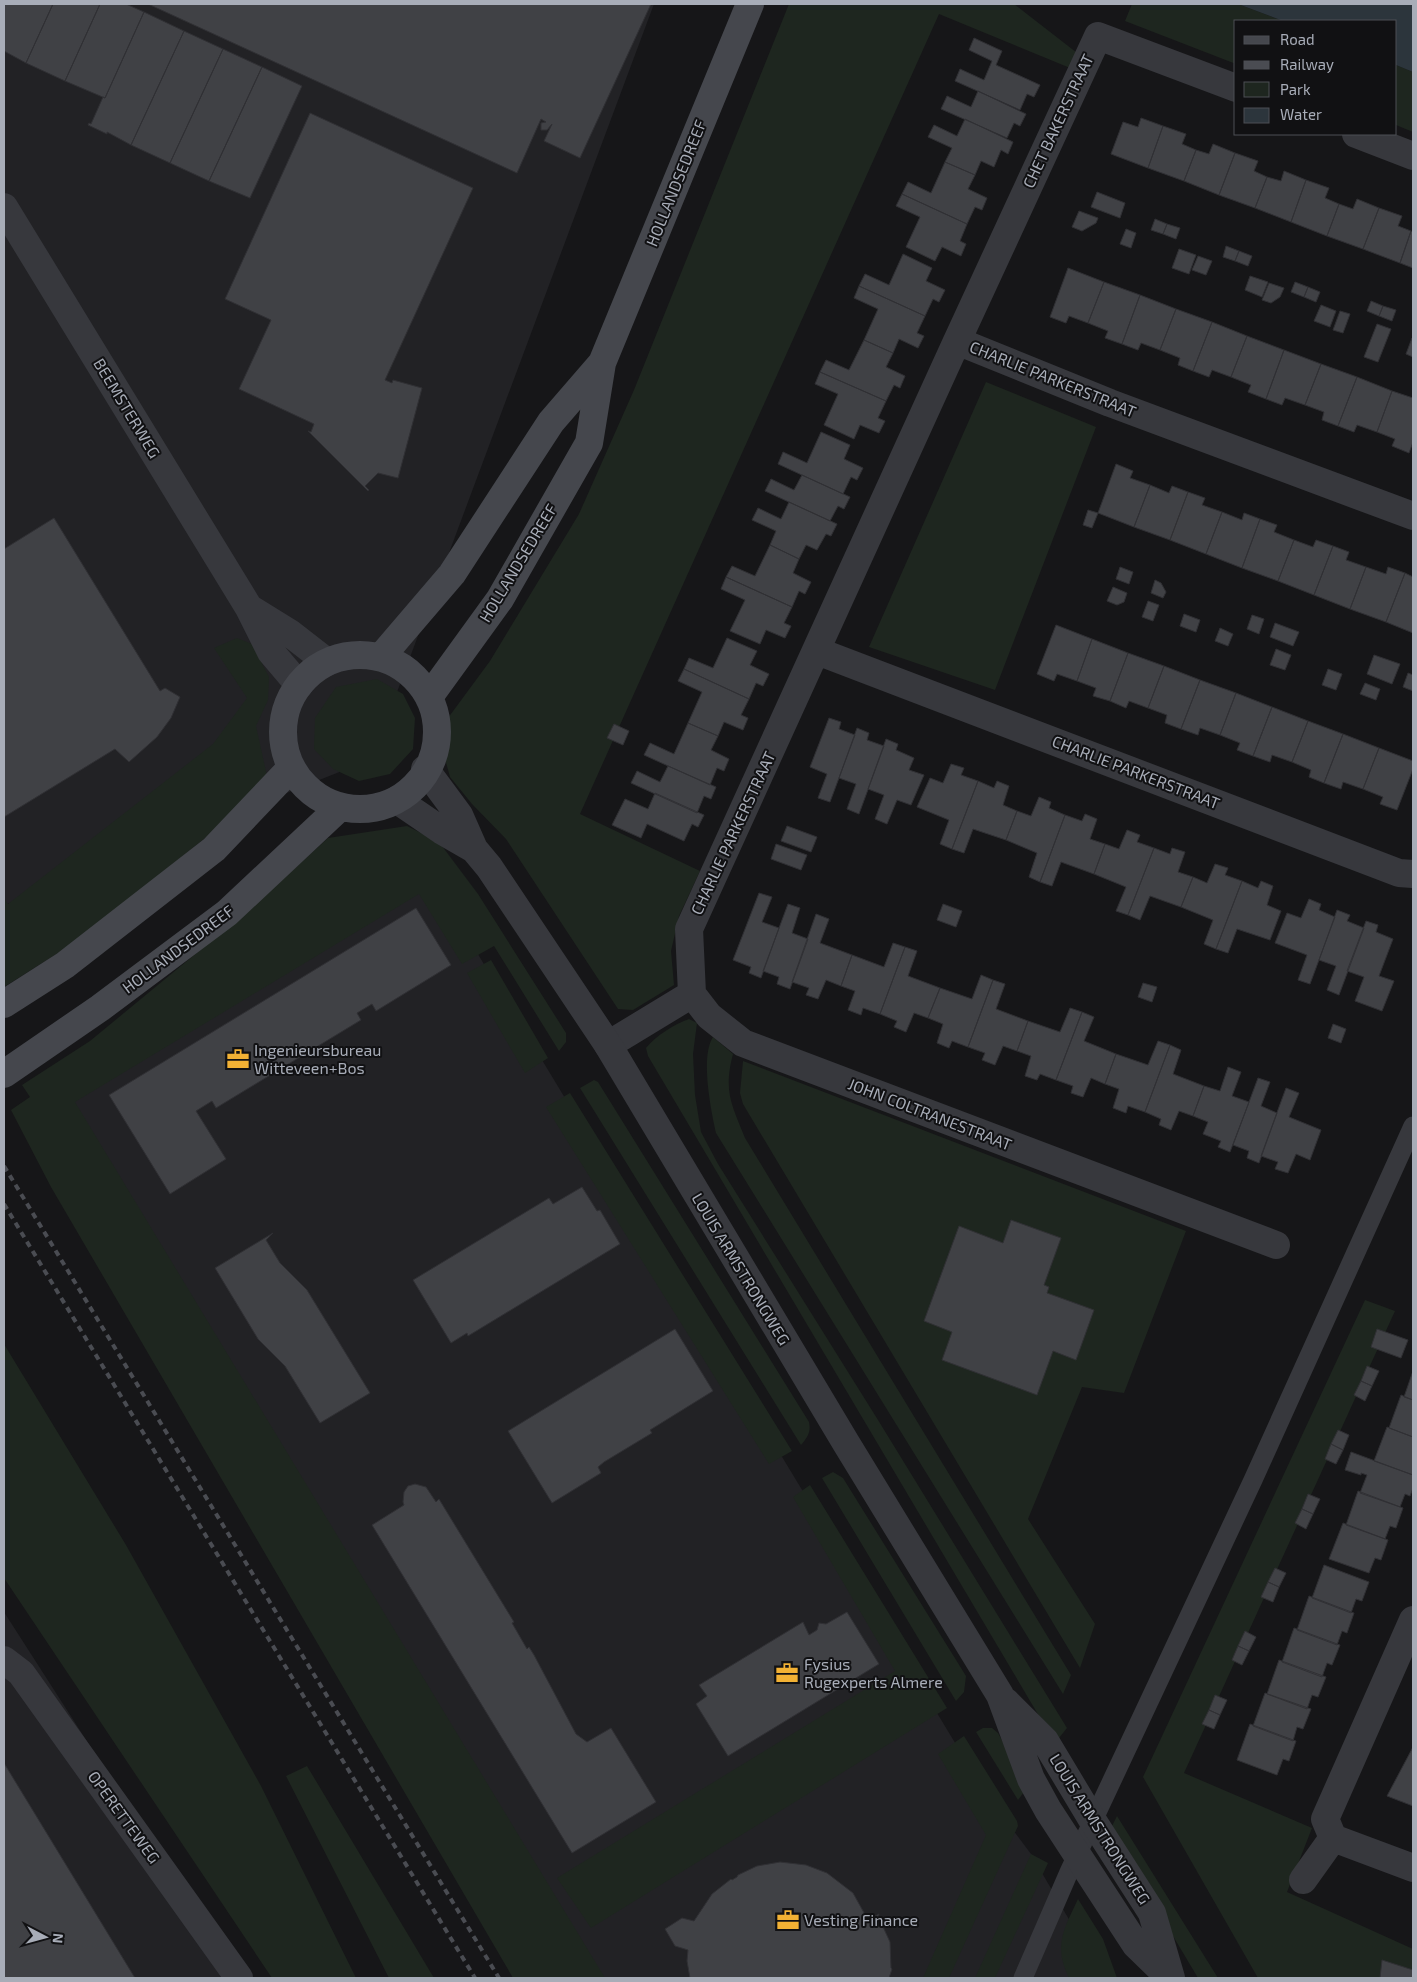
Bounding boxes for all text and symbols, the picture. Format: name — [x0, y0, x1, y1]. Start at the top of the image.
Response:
legend — [1234, 20, 1397, 135]
text: Road — [1280, 30, 1315, 48]
street label: CHET BAKERSTRAAT — [1018, 51, 1097, 191]
text: Railway — [1280, 55, 1334, 73]
text: Park — [1280, 80, 1311, 98]
text: Water — [1280, 105, 1322, 123]
street label: HOLLANDSEDREEF — [642, 116, 710, 249]
street label: CHARLIE PARKERSTRAAT — [967, 336, 1139, 421]
street label: BEEMSTERWEG — [90, 354, 165, 461]
street label: HOLLANDSEDREEF — [475, 500, 561, 625]
street label: CHARLIE PARKERSTRAAT — [1050, 731, 1223, 812]
street label: CHARLIE PARKERSTRAAT — [686, 748, 779, 917]
street label: HOLLANDSEDREEF — [118, 900, 237, 997]
place label: Ingenieursbureau Witteveen+Bos — [254, 1040, 381, 1077]
office icon: Ingenieursbureau Witteveen+Bos — [225, 1046, 251, 1072]
street label: JOHN COLTRANESTRAAT — [846, 1074, 1015, 1154]
street label: LOUIS ARMSTRONGWEG — [689, 1189, 794, 1348]
place label: Fysius Rugexperts Almere — [804, 1654, 943, 1691]
office icon: Fysius Rugexperts Almere — [774, 1660, 800, 1686]
street label: LOUIS ARMSTRONGWEG — [1046, 1750, 1155, 1907]
street label: OPERETTEWEG — [85, 1767, 164, 1867]
office icon: Vesting Finance — [775, 1907, 801, 1933]
place label: Vesting Finance — [804, 1910, 918, 1929]
north arrow — [20, 1912, 70, 1962]
text: N — [49, 1932, 67, 1944]

